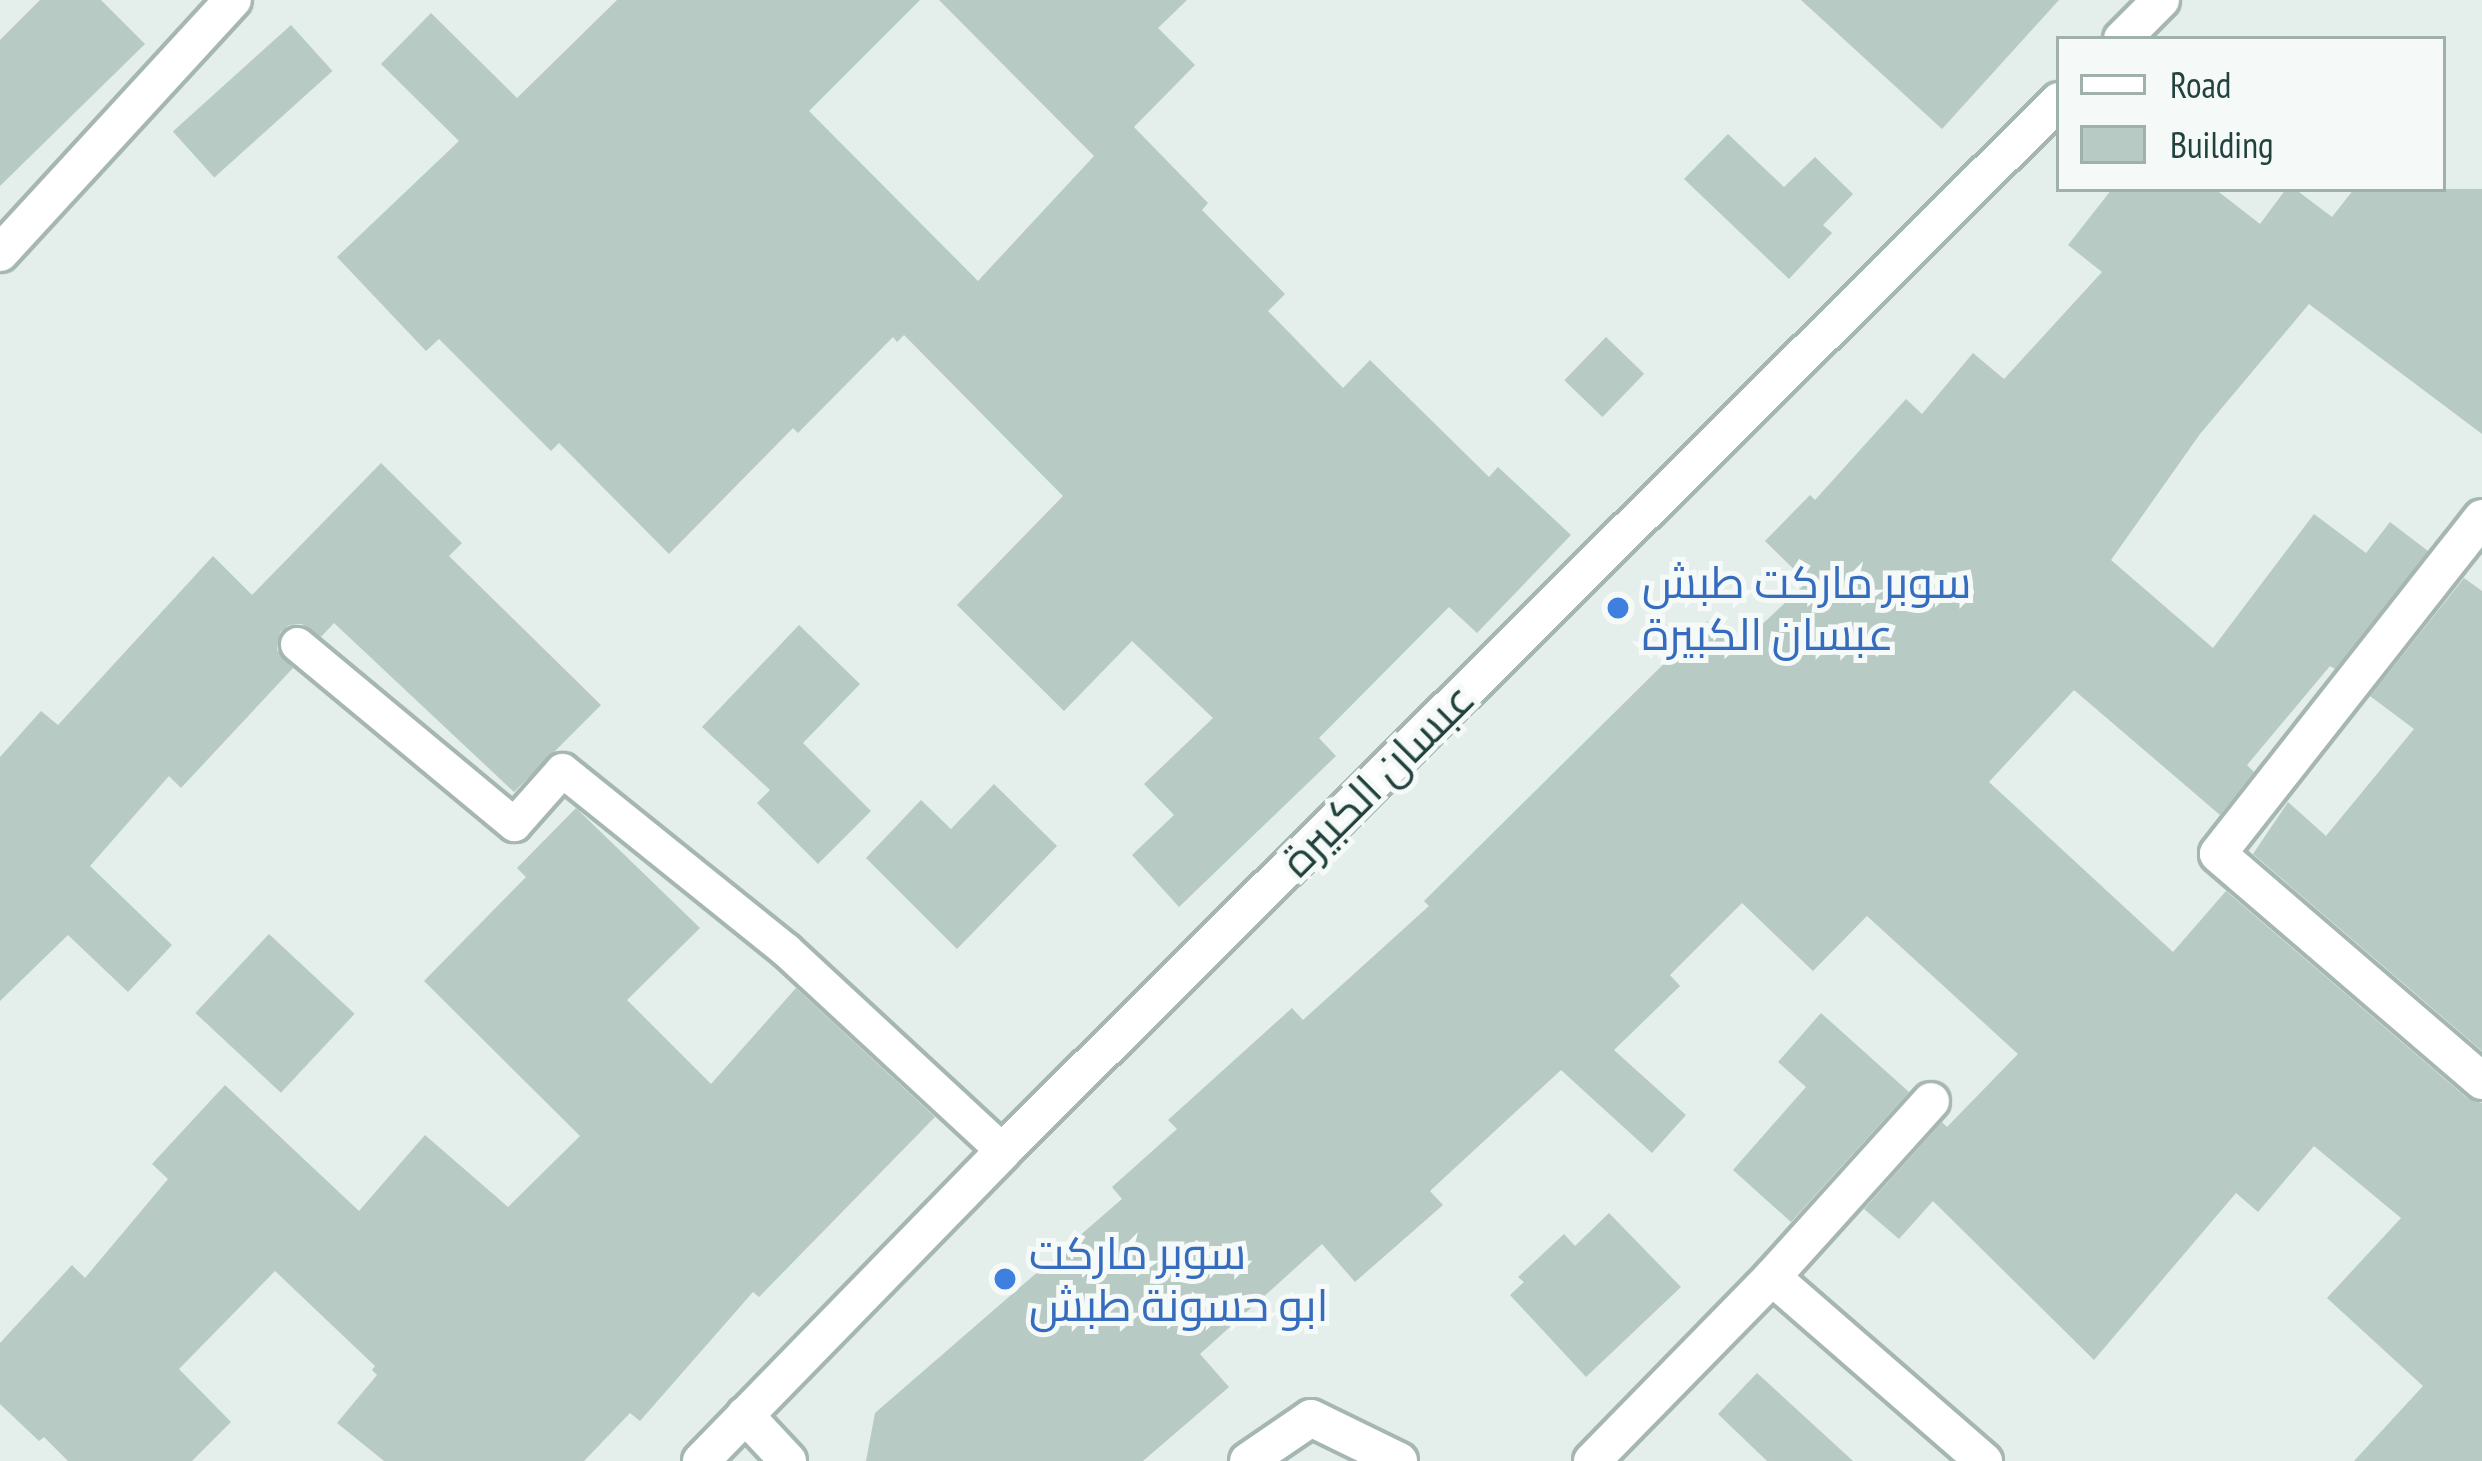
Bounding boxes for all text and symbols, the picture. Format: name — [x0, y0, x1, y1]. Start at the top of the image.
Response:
legend — [2056, 36, 2446, 192]
text: Road — [2170, 61, 2231, 108]
text: Building — [2170, 121, 2274, 168]
place label: سوبر ماركت طبش عبسان الكبيرة — [1642, 555, 1971, 661]
marker: سوبر ماركت طبش عبسان الكبيرة — [1605, 595, 1631, 621]
street label: عبسان الكبيرة — [1269, 671, 1485, 887]
place label: سوبر ماركت ابو حسونة طبش — [1029, 1226, 1329, 1332]
marker: سوبر ماركت ابو حسونة طبش — [992, 1266, 1018, 1292]

